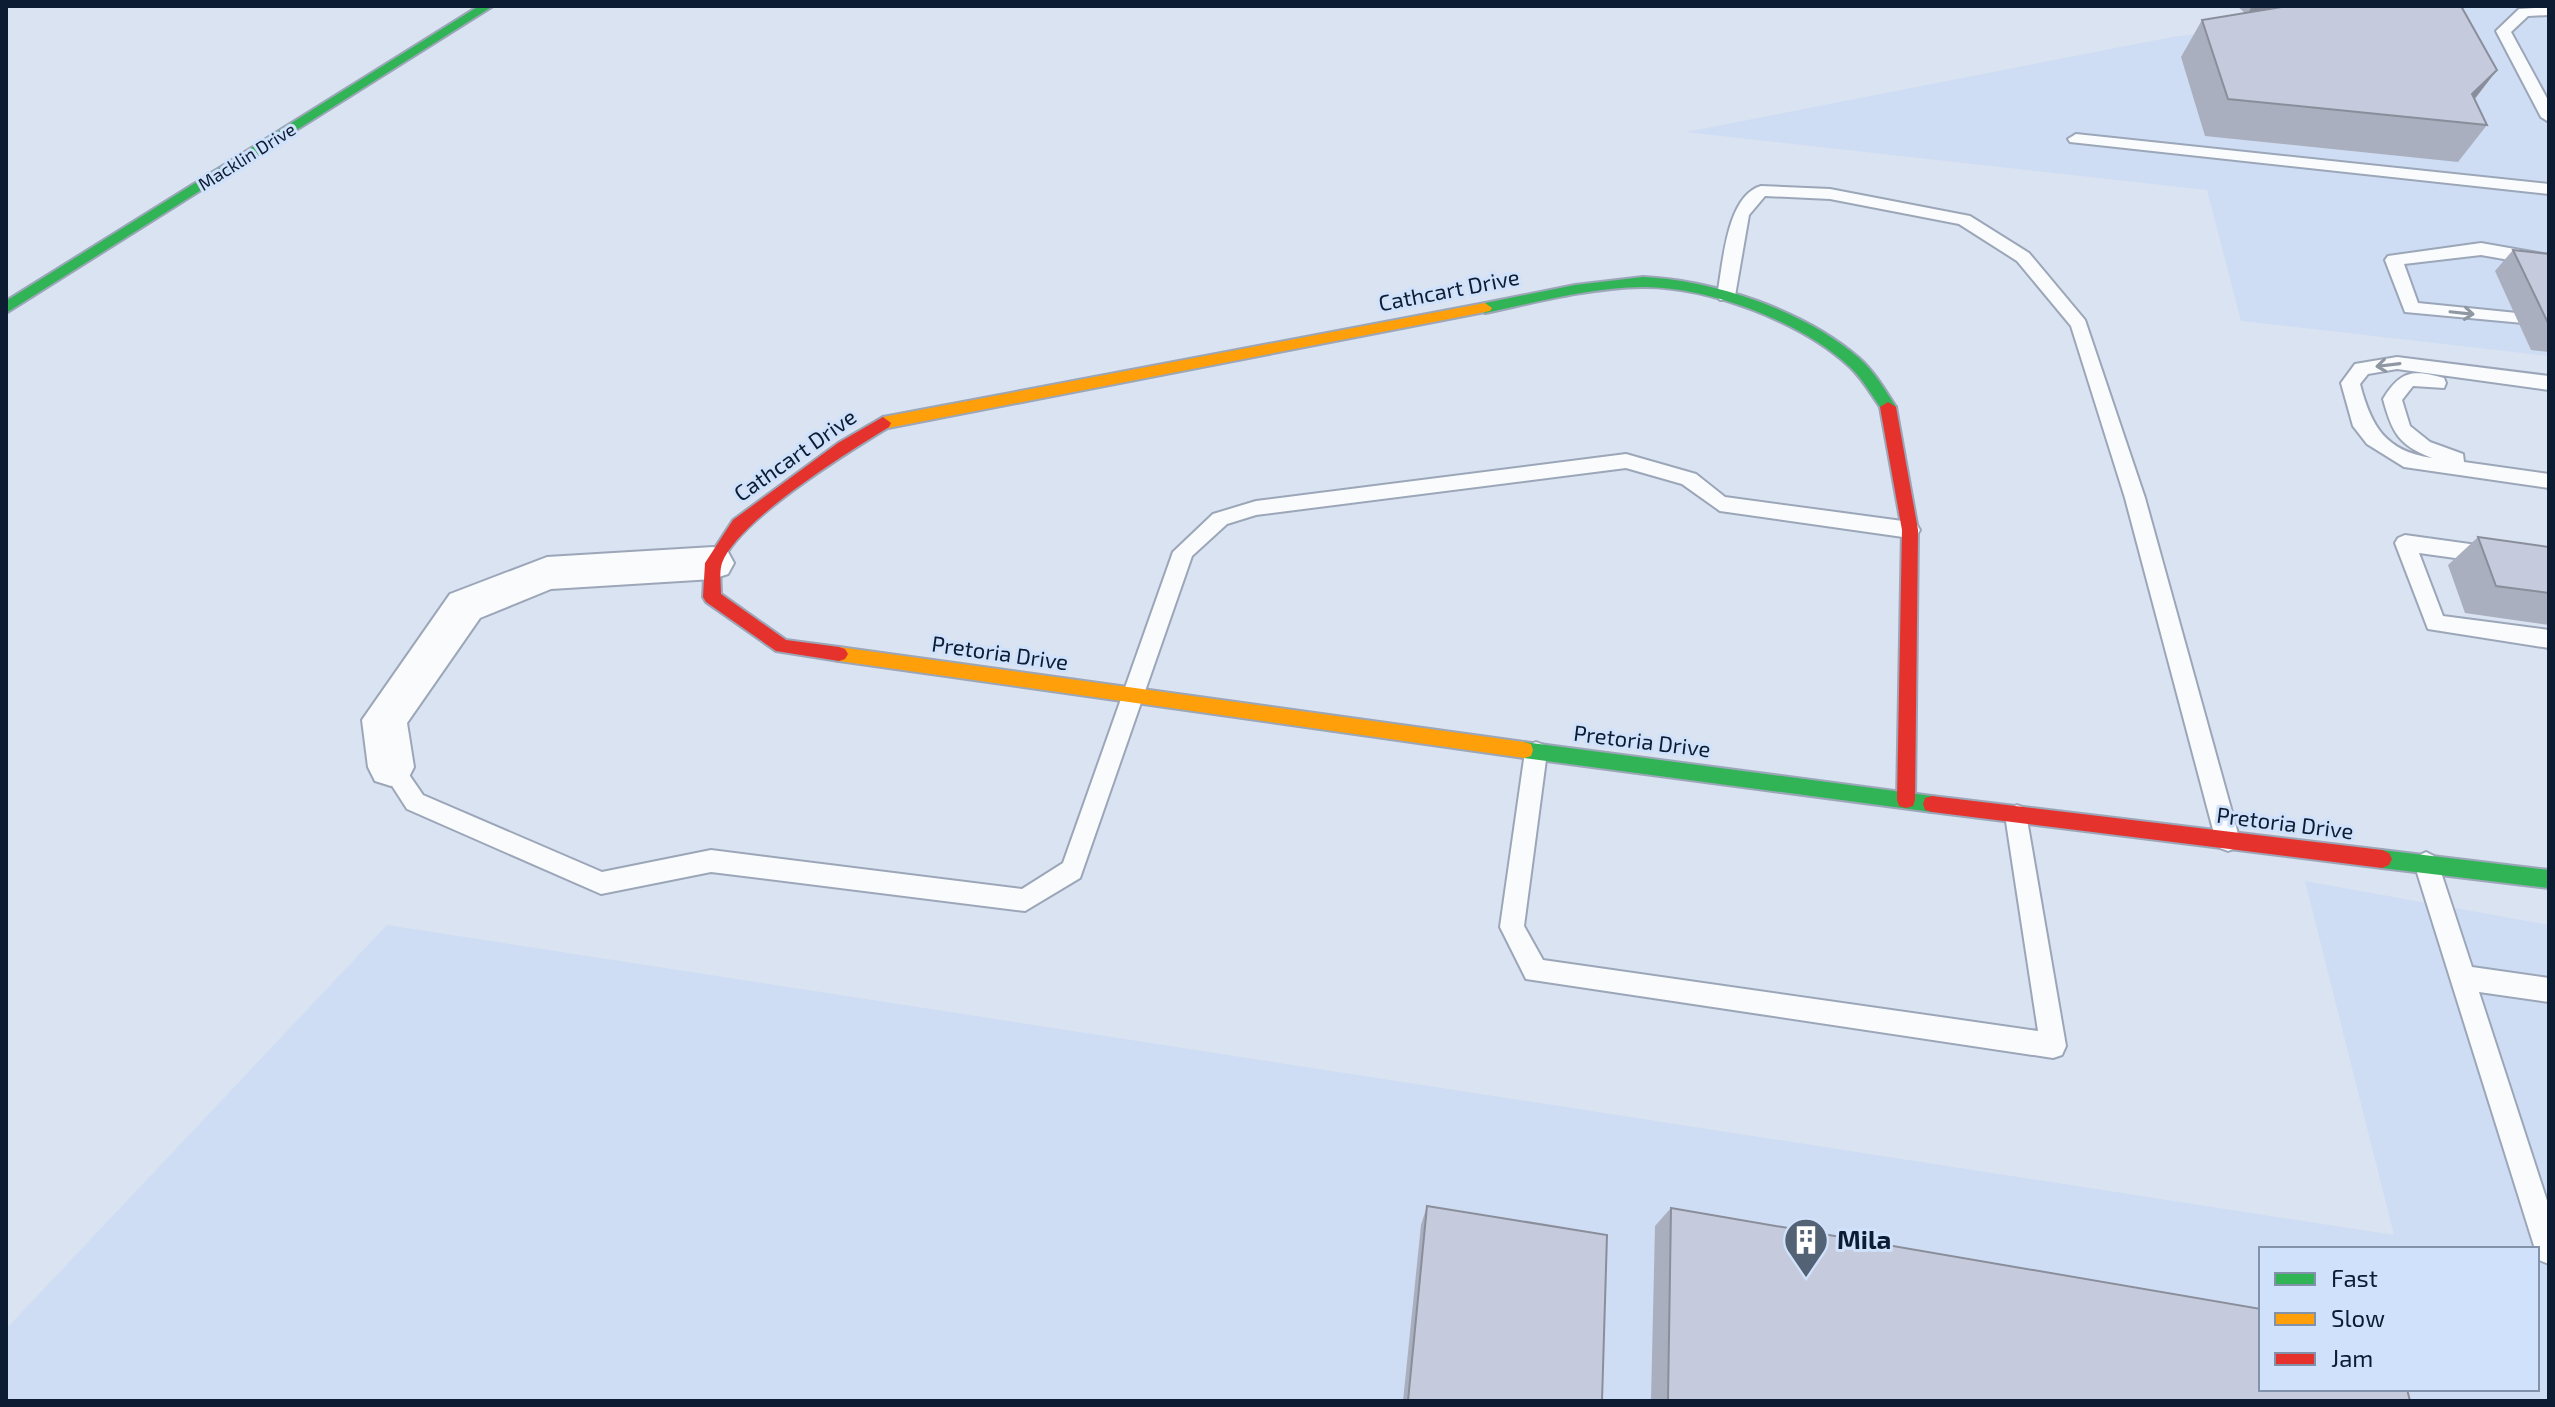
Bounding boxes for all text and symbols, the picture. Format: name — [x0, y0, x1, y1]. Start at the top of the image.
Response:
street label: Macklin Drive — [194, 118, 299, 195]
street label: Cathcart Drive — [1376, 263, 1521, 315]
one-way arrow — [2448, 306, 2475, 321]
one-way arrow — [2376, 358, 2402, 373]
street label: Cathcart Drive — [728, 403, 860, 506]
street label: Pretoria Drive — [930, 630, 1070, 674]
street label: Pretoria Drive — [1572, 719, 1712, 761]
street label: Pretoria Drive — [2215, 801, 2355, 843]
building icon: Mila — [1782, 1216, 1830, 1279]
place label: Mila — [1837, 1223, 1891, 1254]
legend — [2259, 1247, 2539, 1391]
text: Fast — [2331, 1263, 2378, 1292]
text: Slow — [2331, 1303, 2385, 1332]
text: Jam — [2331, 1343, 2373, 1372]

